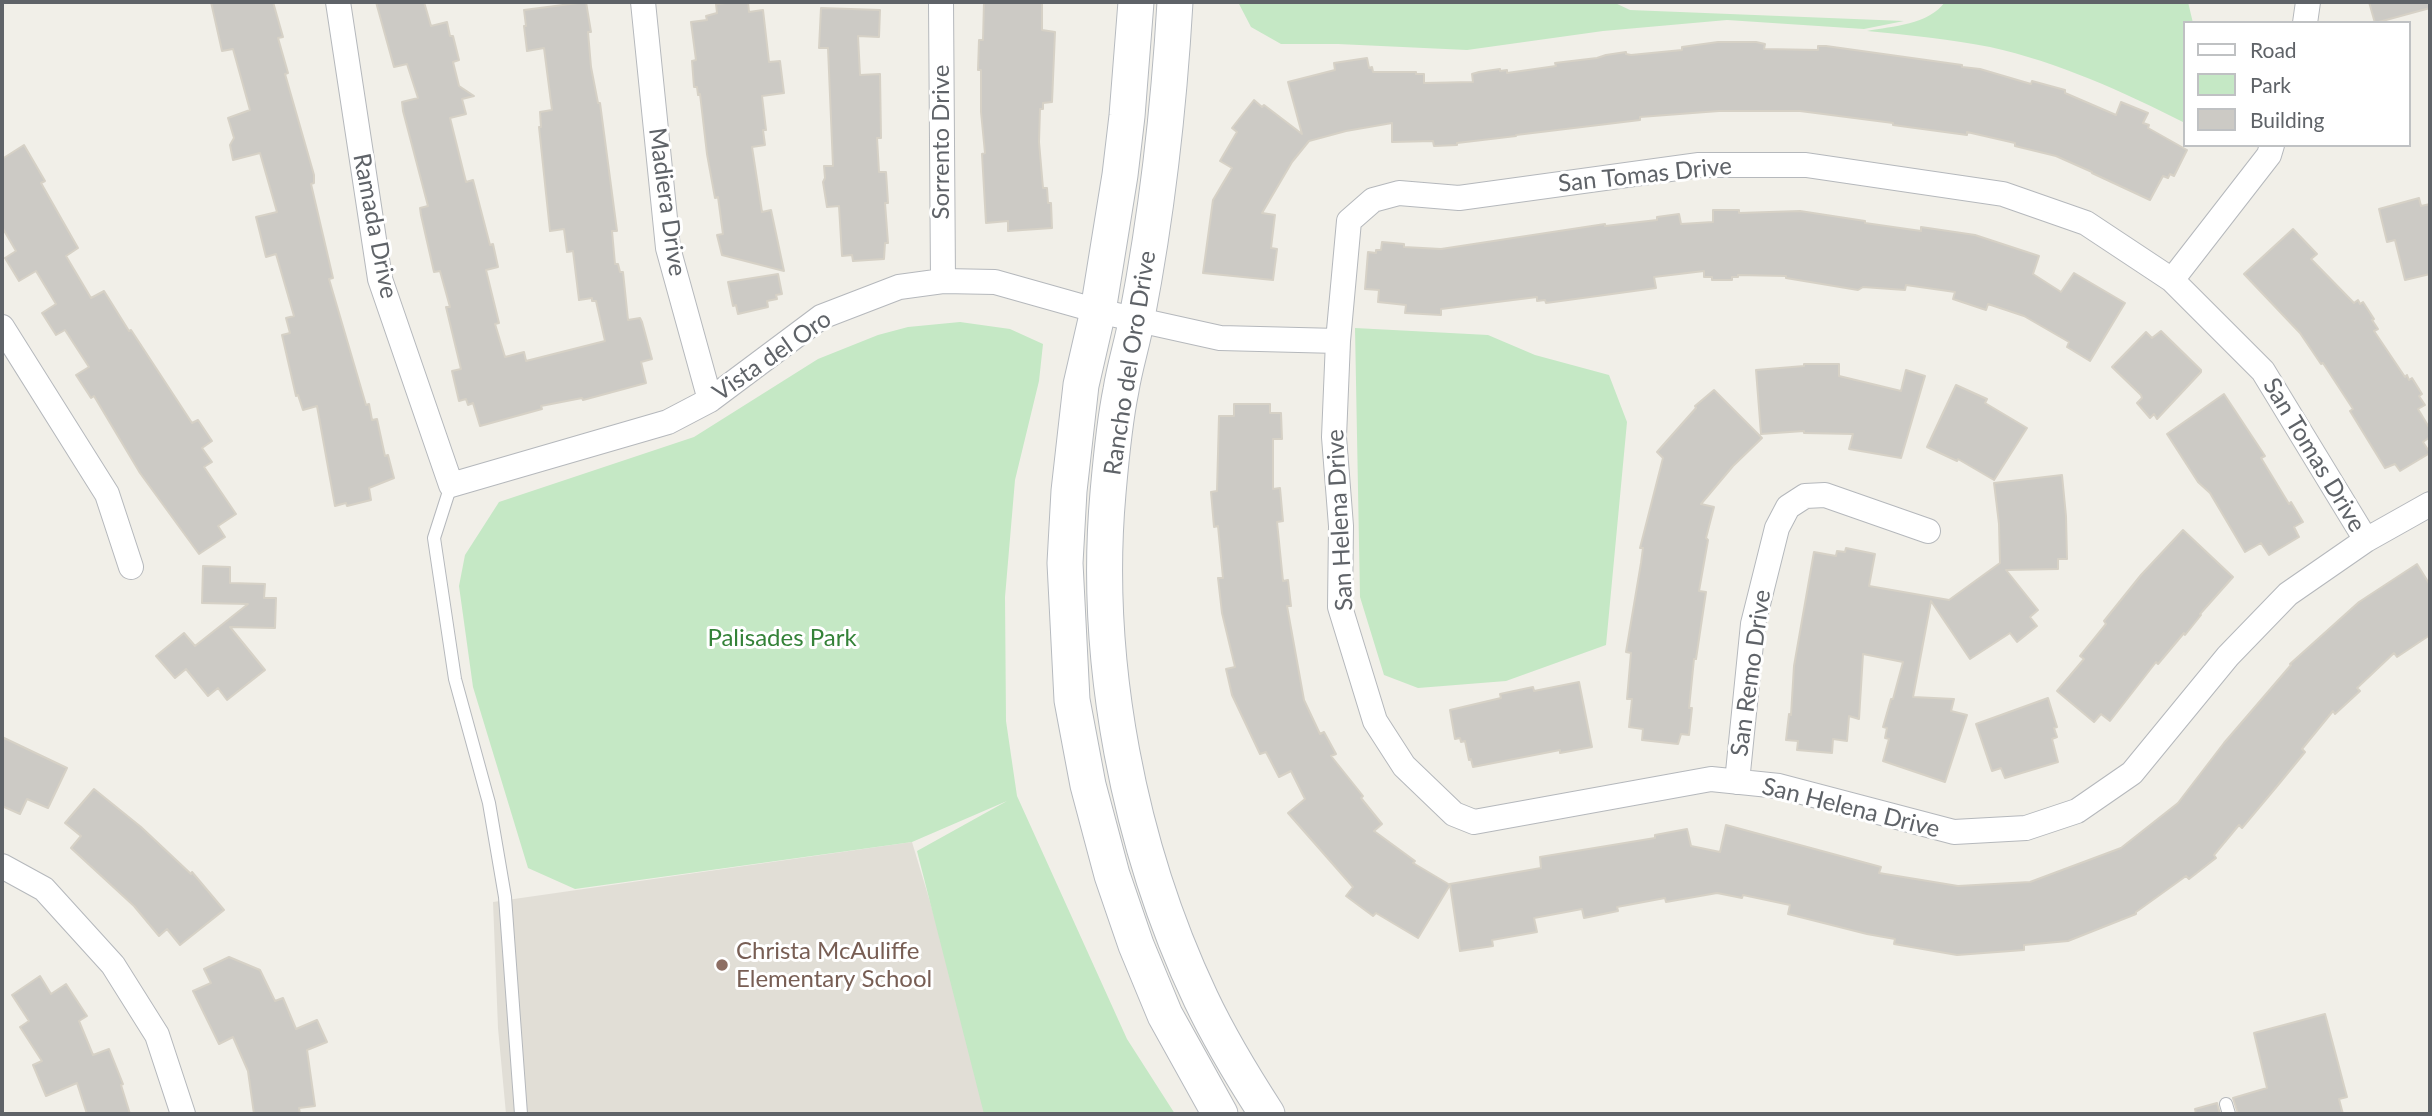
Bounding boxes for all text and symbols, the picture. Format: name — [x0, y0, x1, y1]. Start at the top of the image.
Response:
legend — [2184, 21, 2411, 147]
text: Road — [2250, 37, 2297, 62]
street label: Sorrento Drive — [927, 65, 955, 219]
text: Park — [2250, 72, 2291, 97]
text: Building — [2250, 107, 2325, 132]
street label: Madiera Drive — [642, 126, 692, 278]
street label: Ramada Drive — [347, 151, 403, 301]
street label: San Tomas Drive — [1557, 152, 1733, 198]
street label: Rancho del Oro Drive — [1098, 249, 1162, 477]
street label: Vista del Oro — [707, 305, 837, 407]
street label: San Tomas Drive — [2257, 373, 2371, 537]
street label: San Helena Drive — [1321, 428, 1359, 612]
street label: San Remo Drive — [1725, 588, 1777, 758]
park label: Palisades Park — [707, 624, 857, 652]
street label: San Helena Drive — [1759, 772, 1943, 844]
place label: Christa McAuliffe Elementary School — [736, 937, 932, 993]
marker: Christa McAuliffe Elementary School — [714, 957, 730, 973]

